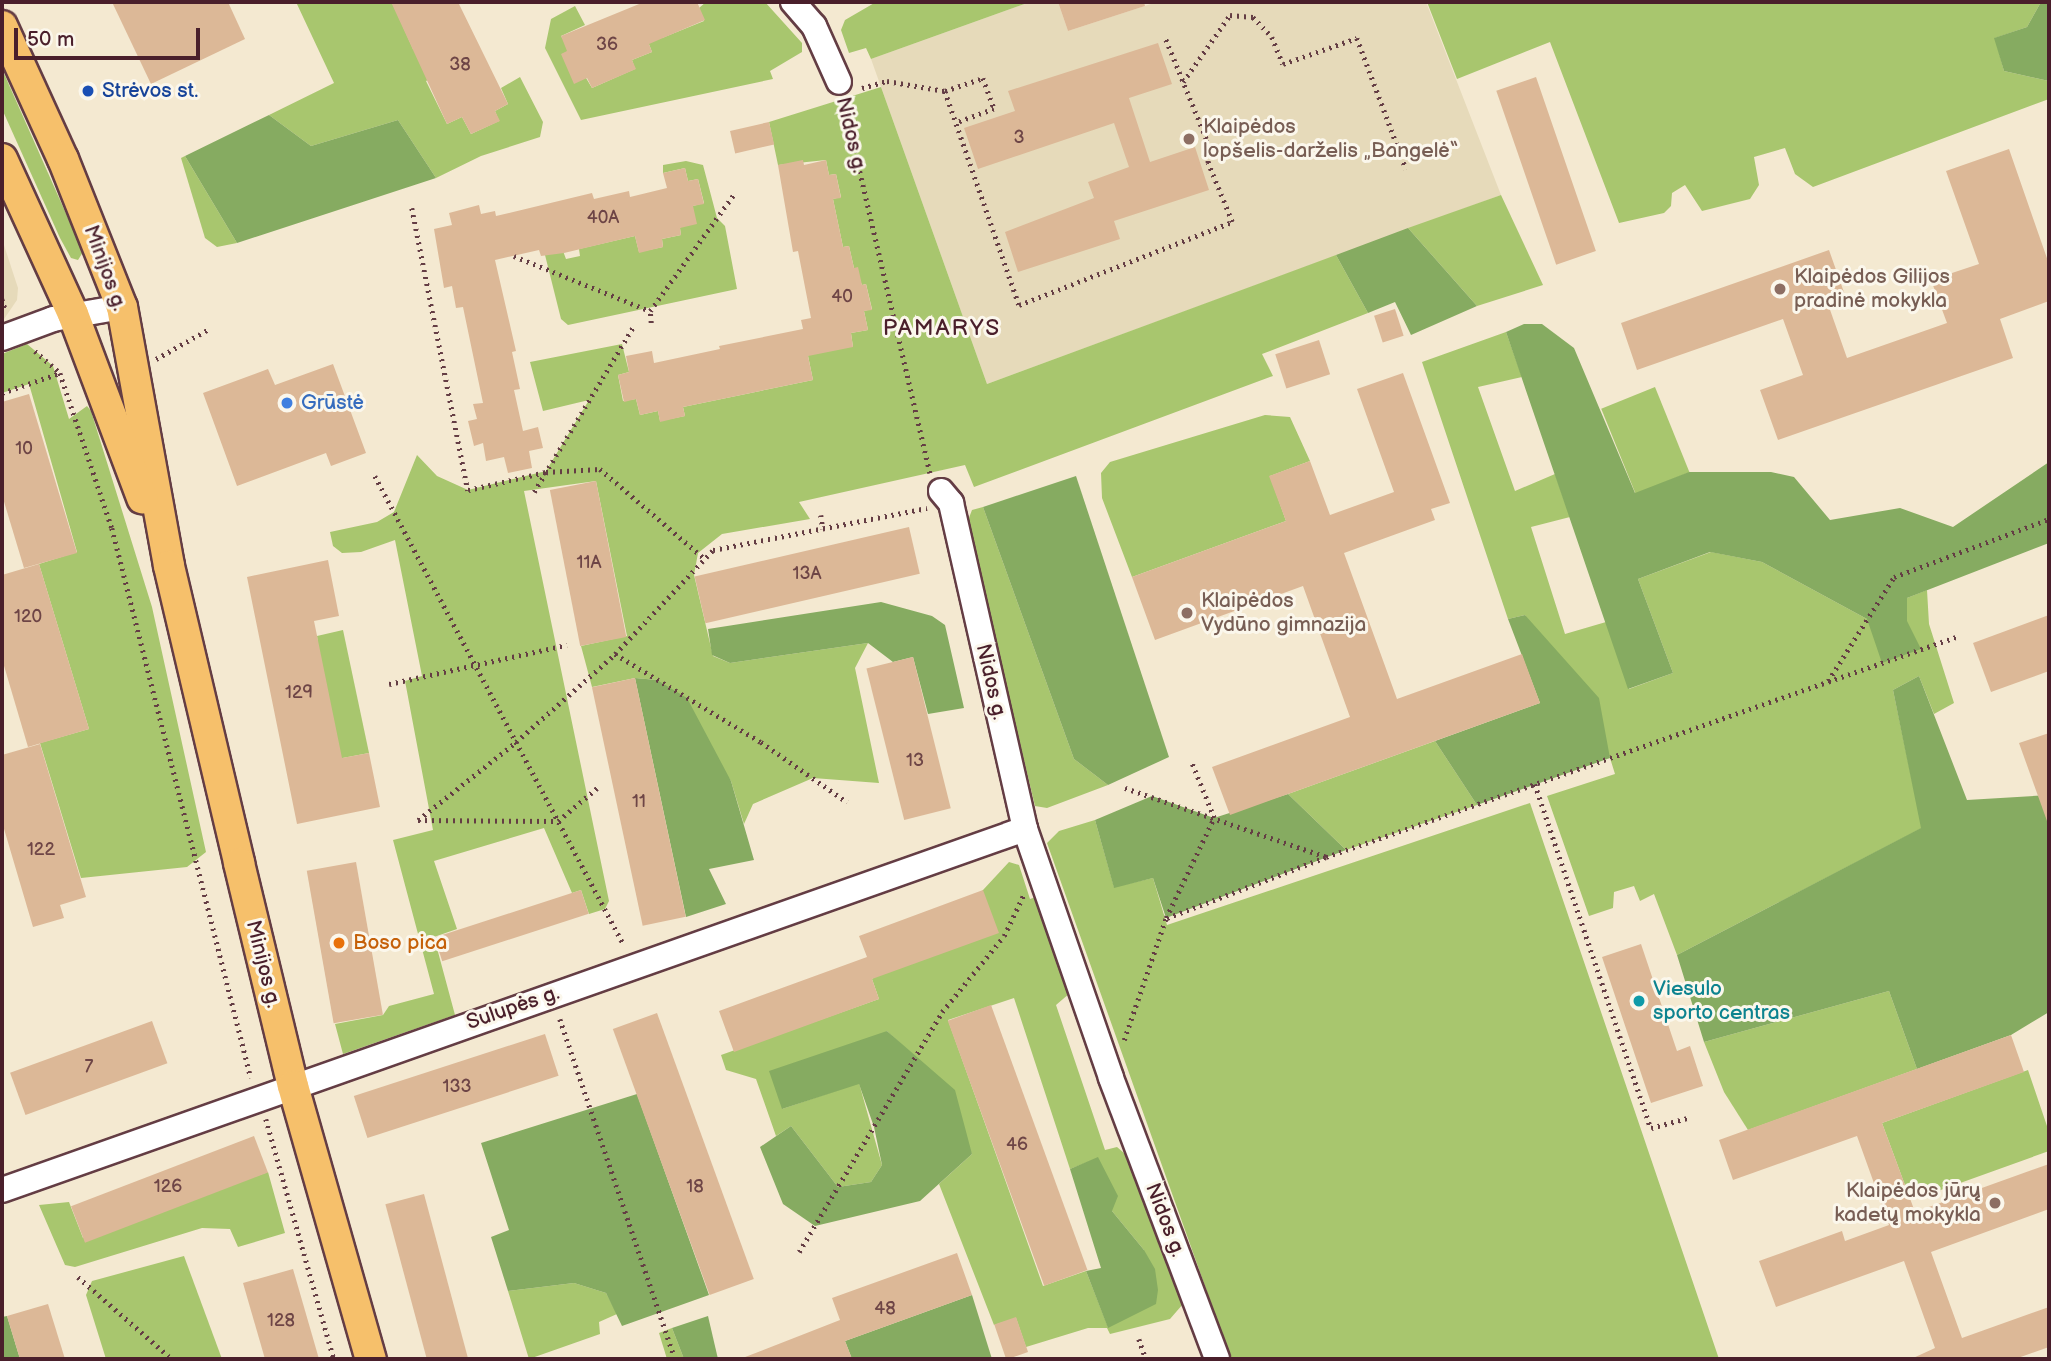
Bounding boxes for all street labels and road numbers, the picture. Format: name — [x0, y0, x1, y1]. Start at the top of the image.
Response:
street label: Nidos g. — [830, 95, 872, 175]
street label: Minijos g. — [78, 222, 132, 314]
street label: Nidos g. — [970, 642, 1012, 722]
street label: Minijos g. — [240, 918, 286, 1010]
street label: Sulupės g. — [463, 980, 563, 1036]
street label: Nidos g. — [1139, 1180, 1191, 1260]

